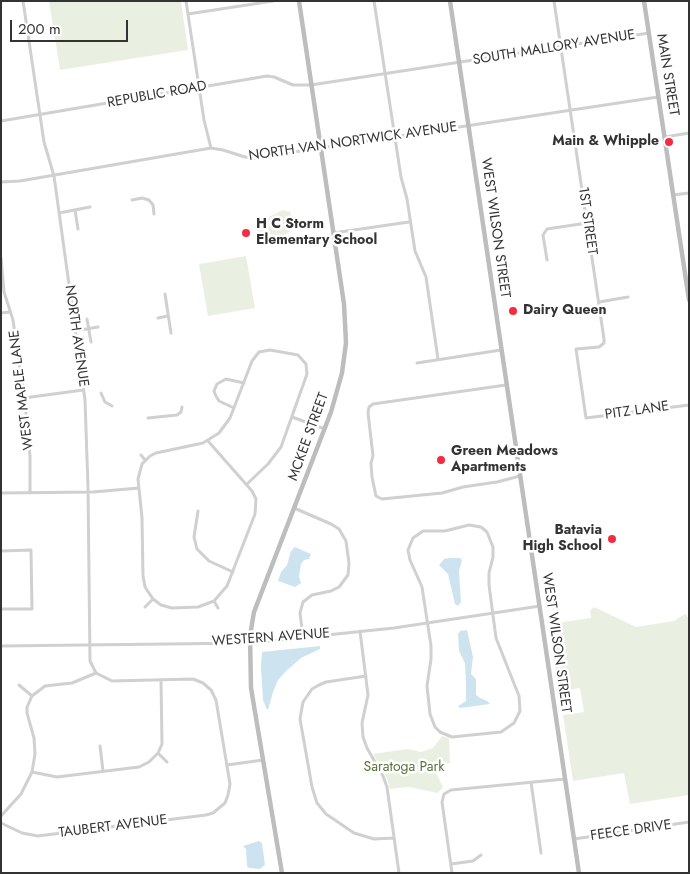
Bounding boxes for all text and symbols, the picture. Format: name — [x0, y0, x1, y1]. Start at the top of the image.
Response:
scale bar — [12, 10, 130, 42]
text: 200 m — [18, 18, 61, 40]
street label: SOUTH MALLORY AVENUE — [472, 27, 636, 69]
street label: MAIN STREET — [652, 33, 682, 117]
street label: REPUBLIC ROAD — [106, 78, 208, 112]
street label: NORTH VAN NORTWICK AVENUE — [248, 119, 458, 165]
place label: Main & Whipple — [552, 134, 659, 150]
marker: Main & Whipple — [663, 136, 675, 148]
street label: WEST WILSON STREET — [477, 157, 513, 299]
street label: 1ST STREET — [574, 186, 600, 256]
place label: H C Storm Elementary School — [256, 217, 377, 250]
marker: H C Storm Elementary School — [240, 227, 252, 239]
street label: NORTH AVENUE — [61, 284, 91, 388]
place label: Dairy Queen — [523, 303, 607, 319]
marker: Dairy Queen — [507, 305, 519, 317]
street label: WEST MAPLE LANE — [6, 329, 38, 451]
street label: MCKEE STREET — [285, 391, 333, 483]
street label: PITZ LANE — [604, 398, 670, 424]
place label: Green Meadows Apartments — [451, 444, 558, 477]
marker: Green Meadows Apartments — [435, 454, 447, 466]
place label: Batavia High School — [522, 523, 602, 556]
marker: Batavia High School — [606, 533, 618, 545]
street label: WEST WILSON STREET — [538, 572, 574, 714]
street label: WESTERN AVENUE — [211, 625, 331, 651]
park label: Saratoga Park — [364, 760, 444, 776]
street label: TAUBERT AVENUE — [58, 812, 168, 842]
street label: FEECE DRIVE — [589, 817, 673, 845]

